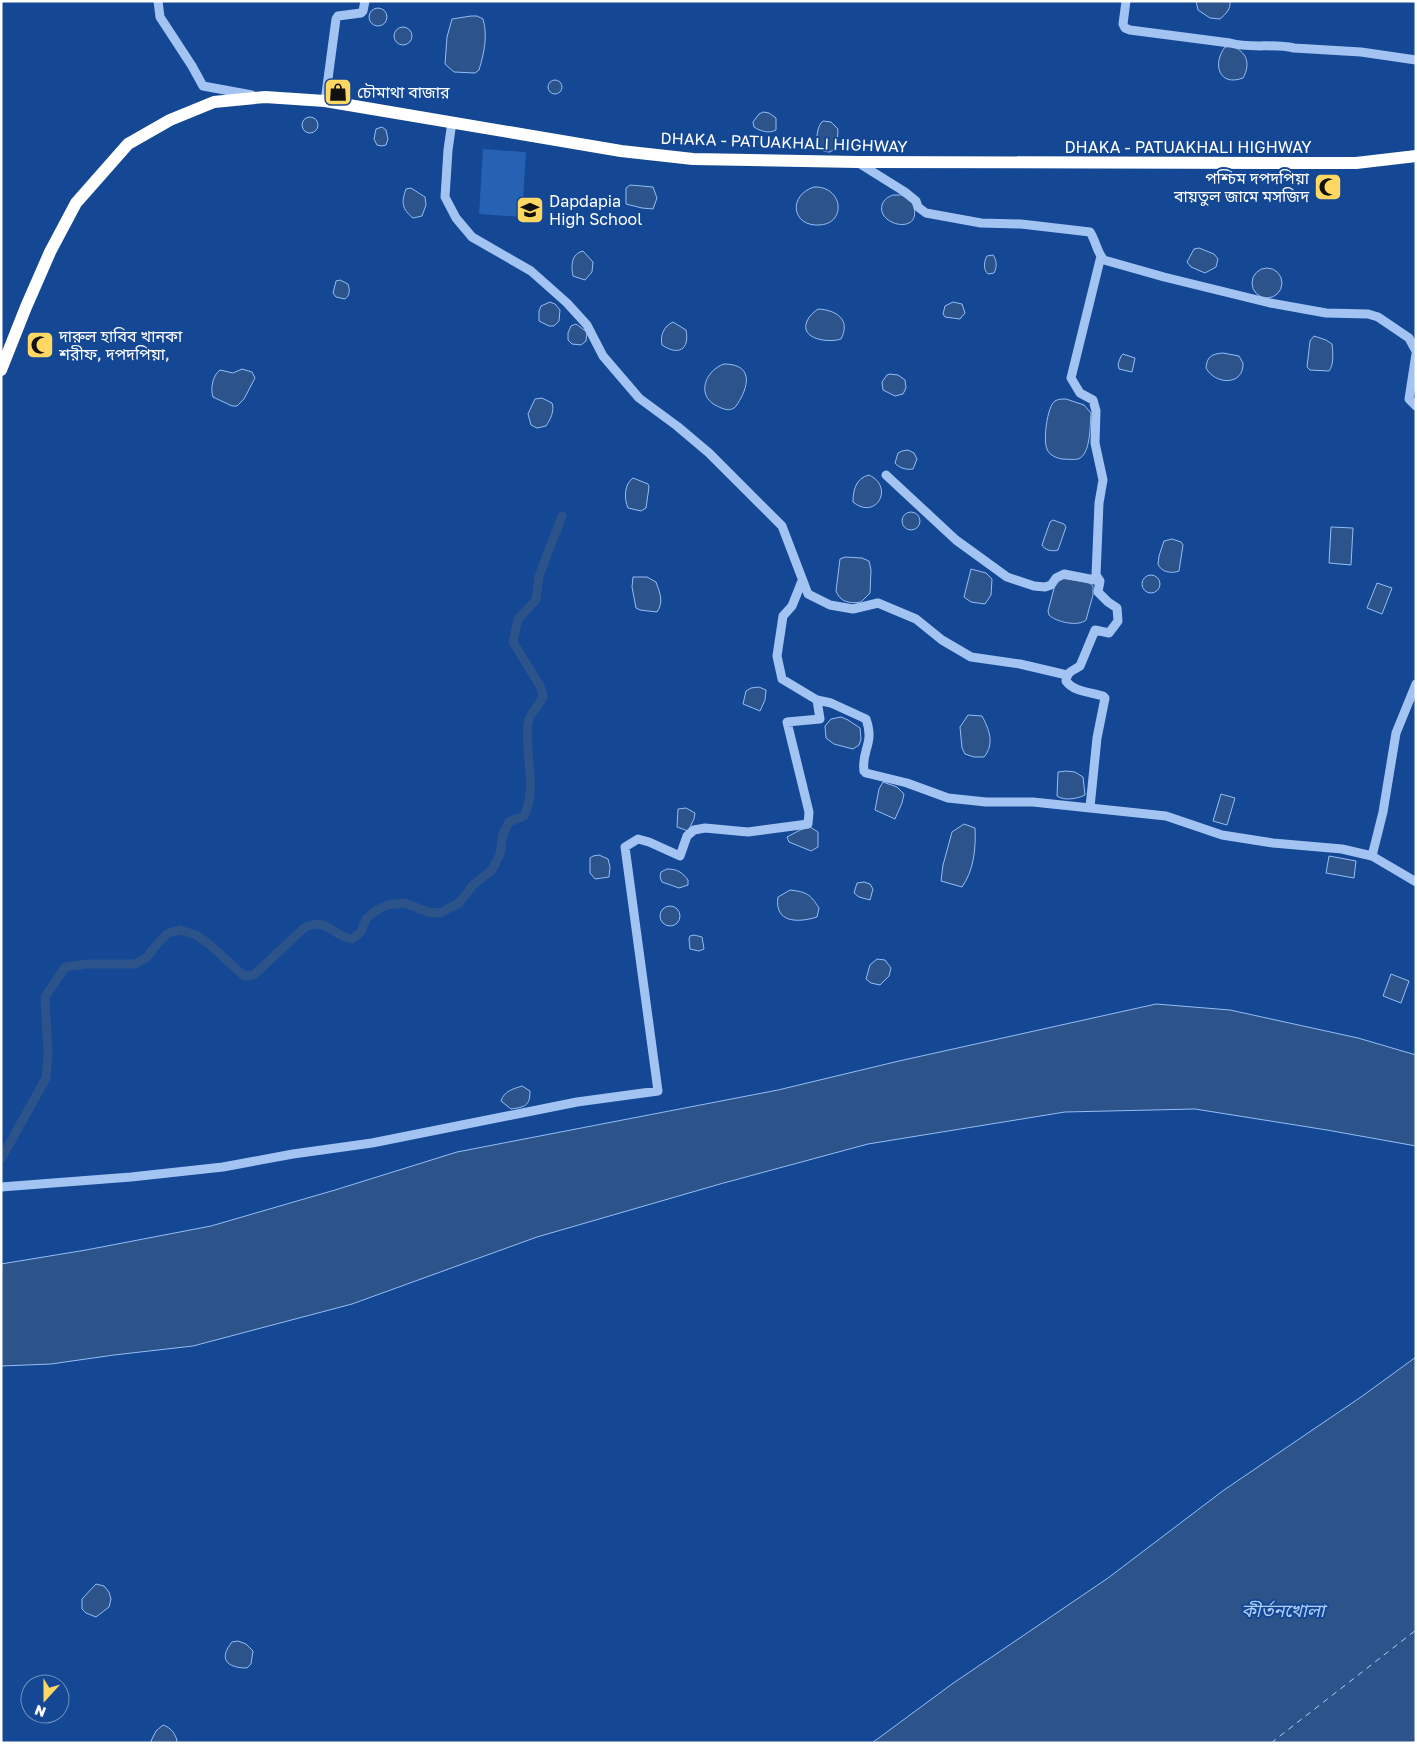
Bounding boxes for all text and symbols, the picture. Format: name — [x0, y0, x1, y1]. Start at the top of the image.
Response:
shop icon: চৌমাথা বাজার — [323, 77, 353, 107]
place label: চৌমাথা বাজার — [357, 82, 450, 102]
street label: DHAKA - PATUAKHALI HIGHWAY — [660, 128, 909, 156]
street label: DHAKA - PATUAKHALI HIGHWAY — [1064, 137, 1312, 157]
place label: পশ্চিম দপদপিয়া বায়তুল জামে মসজিদ — [1173, 168, 1310, 206]
mosque icon: পশ্চিম দপদপিয়া বায়তুল জামে মসজিদ — [1313, 172, 1343, 202]
place label: Dapdapia High School — [549, 191, 642, 229]
school or university icon: Dapdapia High School — [515, 195, 545, 225]
place label: দারুল হাবিব খানকা শরীফ, দপদপিয়া, — [58, 326, 183, 364]
mosque icon: দারুল হাবিব খানকা শরীফ, দপদপিয়া, — [25, 330, 55, 360]
water label: কীর্তনখোলা — [1241, 1599, 1328, 1621]
north arrow — [20, 1674, 70, 1724]
text: N — [32, 1702, 48, 1721]

